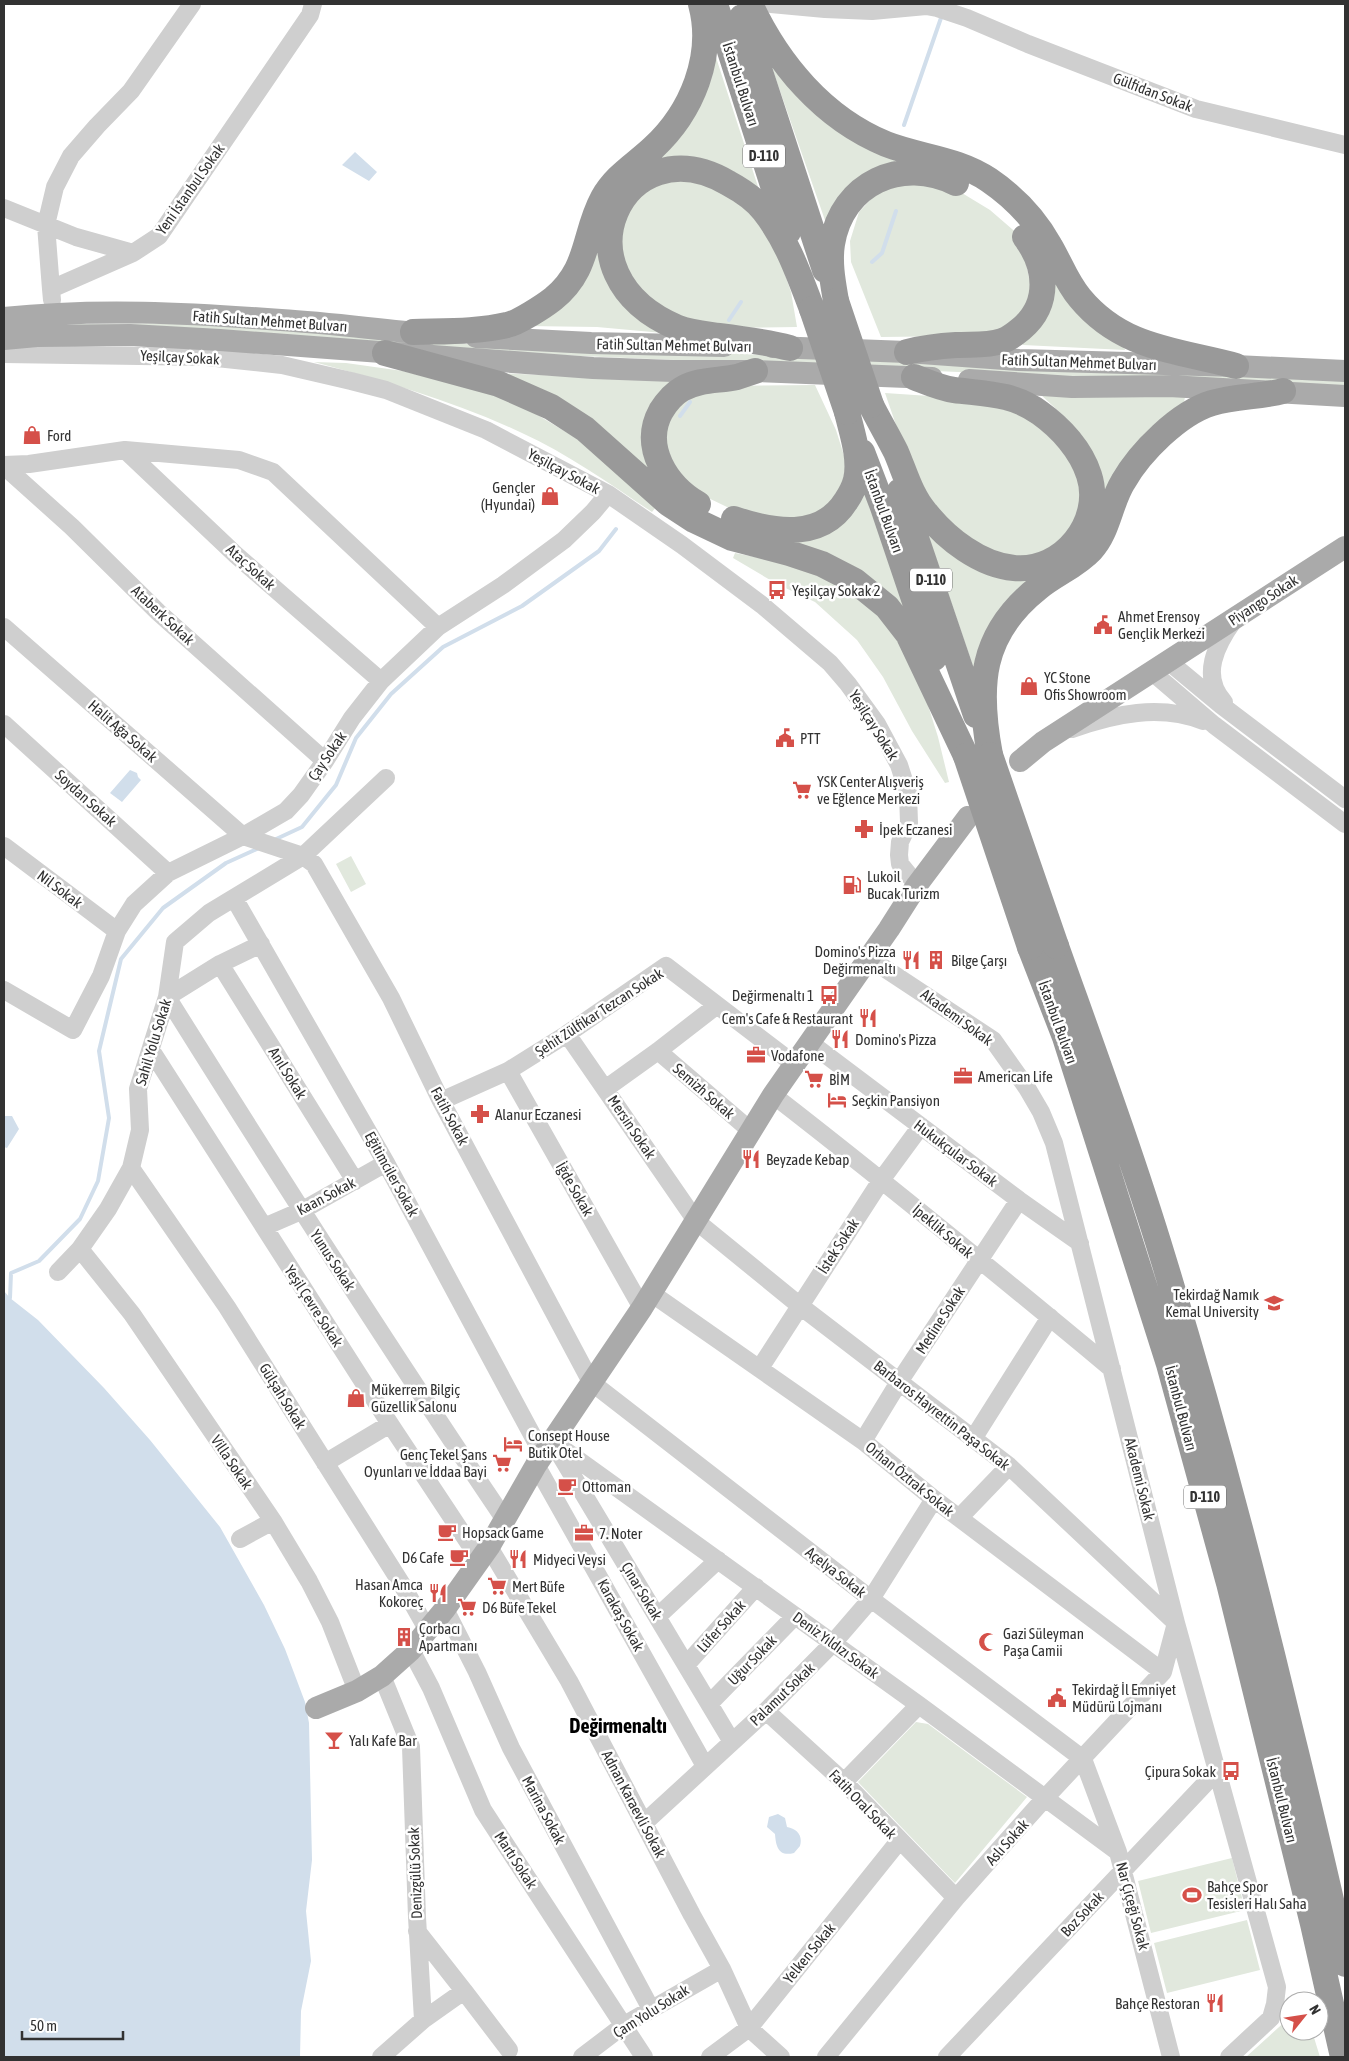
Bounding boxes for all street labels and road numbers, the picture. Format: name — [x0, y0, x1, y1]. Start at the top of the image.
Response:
street label: İstanbul Bulvarı — [719, 40, 763, 128]
street label: Gülfidan Sokak — [1111, 69, 1195, 115]
street label: Yeni İstanbul Sokak — [152, 140, 228, 238]
road number: D-110 — [743, 144, 785, 168]
street label: Fatih Sultan Mehmet Bulvarı — [192, 307, 348, 335]
street label: Fatih Sultan Mehmet Bulvarı — [596, 335, 752, 355]
street label: Yeşilçay Sokak — [140, 346, 221, 368]
street label: Fatih Sultan Mehmet Bulvarı — [1001, 351, 1157, 373]
street label: Yeşilçay Sokak — [525, 445, 603, 497]
street label: İstanbul Bulvarı — [861, 467, 907, 555]
street label: Ataç Sokak — [223, 541, 279, 594]
road number: D-110 — [910, 568, 952, 592]
street label: Piyango Sokak — [1225, 571, 1301, 629]
street label: Ataberk Sokak — [128, 582, 198, 648]
street label: Yeşilçay Sokak — [846, 687, 902, 764]
street label: Halit Ağa Sokak — [85, 697, 161, 766]
street label: Çay Sokak — [304, 728, 350, 784]
street label: Soydan Sokak — [52, 766, 120, 830]
street label: Nil Sokak — [34, 867, 86, 912]
street label: Şehit Zülfikar Tezcan Sokak — [532, 964, 666, 1060]
street label: İstanbul Bulvarı — [1035, 978, 1081, 1066]
street label: Akademi Sokak — [918, 985, 997, 1049]
street label: Sahil Yolu Sokak — [132, 996, 174, 1087]
street label: Anıl Sokak — [266, 1044, 311, 1102]
street label: Semizh Sokak — [670, 1060, 738, 1122]
street label: Fatih Sokak — [428, 1084, 473, 1148]
street label: Mersin Sokak — [605, 1092, 660, 1162]
street label: Hukukçular Sokak — [911, 1116, 1001, 1190]
street label: Eğitimciler Sokak — [362, 1129, 423, 1220]
street label: İğde Sokak — [553, 1159, 597, 1219]
street label: Kaan Sokak — [294, 1173, 359, 1218]
street label: İpeklik Sokak — [909, 1201, 977, 1262]
street label: İstek Sokak — [814, 1215, 862, 1277]
street label: Yunus Sokak — [307, 1226, 359, 1294]
street label: Yeşil Çevre Sokak — [281, 1262, 347, 1350]
street label: Medine Sokak — [912, 1283, 968, 1357]
street label: Barbaros Hayrettin Paşa Sokak — [871, 1357, 1014, 1474]
street label: Gülşah Sokak — [256, 1360, 310, 1432]
street label: İstanbul Bulvarı — [1162, 1364, 1200, 1452]
street label: Villa Sokak — [208, 1432, 256, 1492]
street label: Akademi Sokak — [1122, 1436, 1159, 1523]
street label: Orhan Öztrak Sokak — [862, 1438, 958, 1520]
road number: D-110 — [1184, 1485, 1226, 1508]
street label: Açelya Sokak — [802, 1543, 870, 1601]
street label: Çınar Sokak — [618, 1559, 666, 1623]
street label: Karakaş Sokak — [594, 1576, 648, 1654]
street label: Lüfer Sokak — [693, 1596, 749, 1655]
street label: Deniz Yıldızı Sokak — [790, 1608, 883, 1682]
street label: Uğur Sokak — [724, 1631, 780, 1688]
street label: Palamut Sokak — [746, 1659, 818, 1729]
street label: Adnan Karaevli Sokak — [599, 1747, 670, 1861]
street label: İstanbul Bulvarı — [1263, 1756, 1301, 1844]
street label: Fatih Oral Sokak — [826, 1766, 900, 1842]
street label: Marina Sokak — [519, 1773, 569, 1847]
street label: Aslı Sokak — [982, 1815, 1032, 1868]
street label: Denizgülü Sokak — [405, 1826, 425, 1919]
street label: Martı Sokak — [491, 1828, 541, 1892]
street label: Nar Çiçeği Sokak — [1113, 1860, 1153, 1952]
street label: Boz Sokak — [1057, 1888, 1107, 1940]
street label: Yelken Sokak — [780, 1919, 839, 1987]
street label: Çam Yolu Sokak — [610, 1981, 692, 2041]

